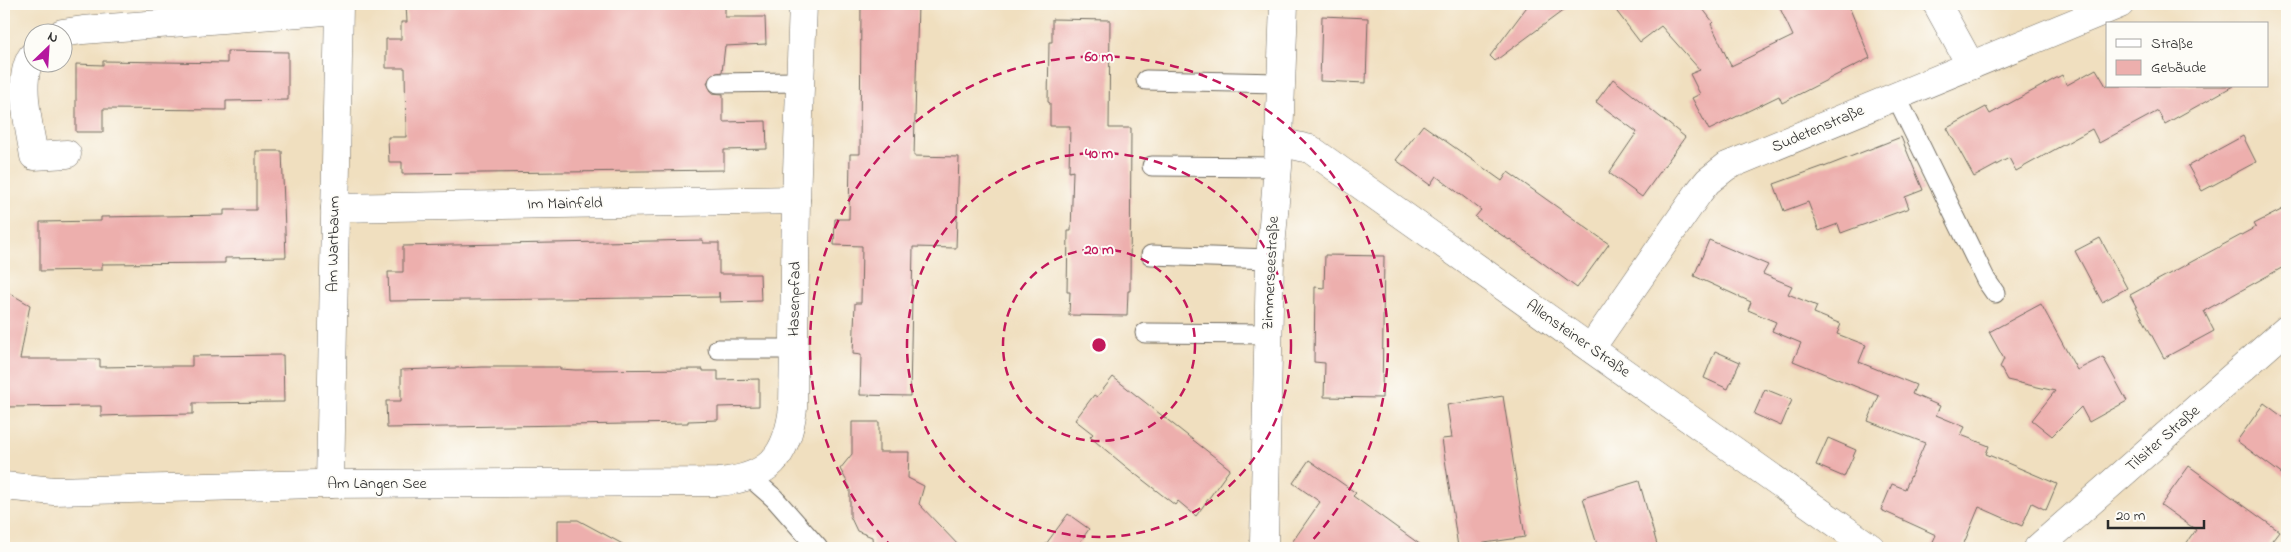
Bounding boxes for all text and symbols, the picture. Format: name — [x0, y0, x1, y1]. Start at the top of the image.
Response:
north arrow — [22, 22, 72, 72]
legend — [2106, 22, 2268, 88]
text: N — [44, 26, 62, 49]
text: Straße — [2151, 33, 2193, 55]
text: 60 m — [1084, 46, 1114, 68]
text: Gebäude — [2151, 57, 2207, 79]
street label: Sudetenstraße — [1768, 98, 1869, 159]
text: 40 m — [1084, 143, 1113, 165]
street label: Im Mainfeld — [527, 191, 603, 217]
street label: Am Wartbaum — [321, 196, 347, 292]
street label: Zimmerseestraße — [1256, 215, 1286, 331]
text: 20 m — [1083, 239, 1114, 261]
street label: Hasenpfad — [782, 261, 808, 337]
street label: Allensteiner Straße — [1521, 294, 1636, 384]
centre of rings — [1090, 336, 1108, 354]
street label: Tilsiter Straße — [2120, 399, 2206, 478]
street label: Am Langen See — [327, 472, 428, 496]
scale bar — [2108, 497, 2205, 529]
text: 20 m — [2116, 505, 2146, 527]

